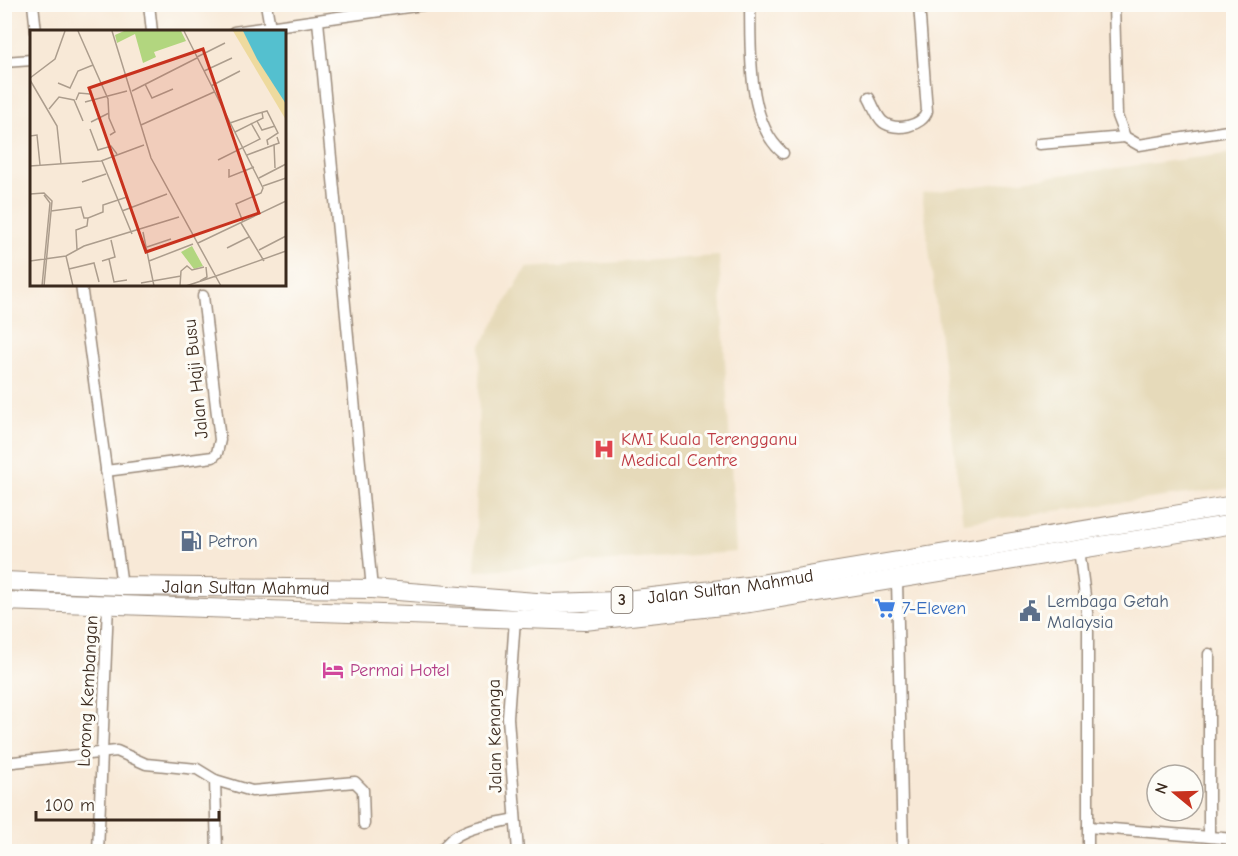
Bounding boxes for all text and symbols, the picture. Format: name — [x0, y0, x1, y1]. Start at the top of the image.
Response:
inset map — [30, 30, 286, 286]
street label: Jalan Haji Busu — [179, 318, 213, 440]
place label: KMI Kuala Terengganu Medical Centre — [621, 429, 797, 471]
hospital icon: KMI Kuala Terengganu Medical Centre — [592, 437, 616, 461]
fuel station icon: Petron — [179, 529, 203, 553]
place label: Petron — [208, 531, 258, 552]
street label: Jalan Sultan Mahmud — [646, 565, 815, 608]
street label: Jalan Sultan Mahmud — [162, 576, 330, 599]
road number: 3 — [612, 587, 632, 613]
place label: Lembaga Getah Malaysia — [1047, 591, 1169, 633]
supermarket icon: 7-Eleven — [873, 596, 897, 620]
place label: 7-Eleven — [902, 598, 966, 619]
public building icon: Lembaga Getah Malaysia — [1018, 599, 1042, 623]
street label: Lorong Kembangan — [74, 615, 102, 767]
hotel icon: Permai Hotel — [321, 658, 345, 682]
place label: Permai Hotel — [350, 660, 450, 681]
street label: Jalan Kenanga — [484, 679, 506, 793]
north arrow — [1145, 763, 1205, 823]
text: N — [1152, 781, 1172, 796]
scale bar — [36, 784, 219, 822]
text: 100 m — [45, 795, 95, 816]

